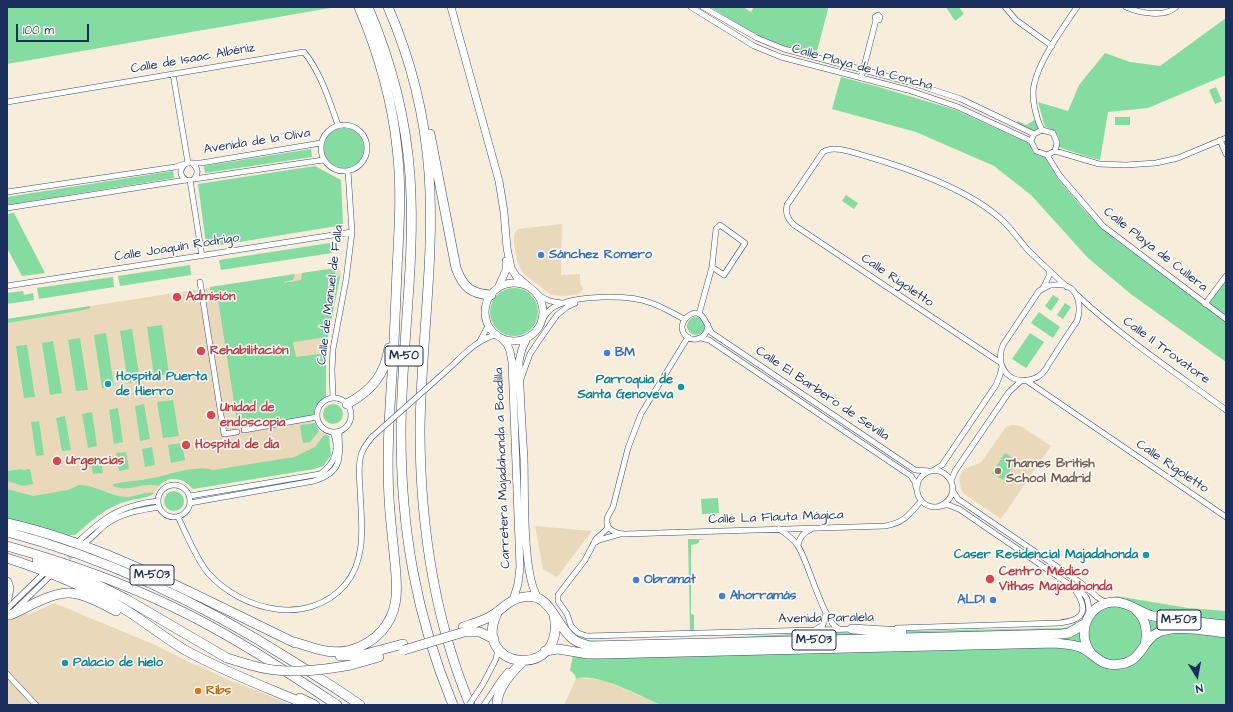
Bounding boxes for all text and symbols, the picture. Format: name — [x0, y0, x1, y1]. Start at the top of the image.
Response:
scale bar — [18, 16, 91, 42]
text: 100 m — [23, 22, 54, 39]
street label: Calle de Isaac Albéniz — [130, 40, 256, 78]
street label: Calle Playa de la Concha — [790, 42, 934, 94]
street label: Avenida de la Oliva — [202, 126, 312, 158]
street label: Calle Playa de Cullera — [1100, 205, 1210, 295]
street label: Calle de Manuel de Falla — [315, 224, 347, 366]
street label: Calle Joaquín Rodrigo — [113, 230, 241, 266]
place label: Sánchez Romero — [549, 247, 652, 263]
marker: Sánchez Romero — [536, 250, 546, 260]
street label: Calle Rigoletto — [858, 251, 936, 311]
place label: Admisión — [186, 289, 235, 305]
marker: Admisión — [171, 291, 183, 303]
street label: Calle Il Trovatore — [1119, 314, 1213, 388]
place label: Rehabilitación — [210, 343, 289, 359]
street label: Calle El Barbero de Sevilla — [752, 343, 892, 445]
marker: Rehabilitación — [195, 345, 207, 357]
place label: BM — [615, 345, 635, 361]
road number: M-50 — [385, 346, 423, 366]
marker: BM — [602, 348, 612, 358]
street label: Carretera Majadahonda a Boadilla — [492, 367, 514, 569]
place label: Hospital Puerta de Hierro — [116, 369, 207, 400]
place label: Parroquia de Santa Genoveva — [577, 372, 673, 403]
marker: Hospital Puerta de Hierro — [103, 379, 113, 389]
marker: Parroquia de Santa Genoveva — [676, 382, 686, 392]
place label: Unidad de endoscopia — [220, 400, 285, 431]
marker: Unidad de endoscopia — [205, 409, 217, 421]
place label: Hospital de día — [195, 437, 279, 453]
street label: Calle Rigoletto — [1133, 437, 1211, 497]
marker: Hospital de día — [180, 439, 192, 451]
place label: Urgencias — [66, 453, 124, 469]
marker: Urgencias — [51, 455, 63, 467]
place label: Thames British School Madrid — [1006, 456, 1095, 487]
marker: Thames British School Madrid — [993, 466, 1003, 476]
street label: Calle La Flauta Mágica — [708, 508, 844, 528]
place label: Caser Residencial Majadahonda — [954, 547, 1138, 563]
marker: Caser Residencial Majadahonda — [1141, 550, 1151, 560]
place label: Centro Médico Vithas Majadahonda — [999, 564, 1112, 595]
road number: M-503 — [130, 565, 174, 585]
place label: Obramat — [644, 572, 696, 588]
marker: Centro Médico Vithas Majadahonda — [984, 573, 996, 585]
marker: Obramat — [631, 575, 641, 585]
place label: Ahorramás — [730, 588, 796, 604]
marker: Ahorramás — [717, 591, 727, 601]
place label: ALDI — [957, 592, 985, 608]
marker: ALDI — [988, 595, 998, 605]
street label: Avenida Paralela — [778, 610, 874, 628]
road number: M-503 — [1157, 610, 1201, 630]
road number: M-503 — [792, 630, 836, 650]
place label: Palacio de hielo — [73, 655, 163, 671]
north arrow — [1177, 656, 1217, 696]
marker: Palacio de hielo — [60, 658, 70, 668]
text: N — [1195, 680, 1204, 696]
place label: Ribs — [206, 683, 231, 699]
marker: Ribs — [193, 686, 203, 696]

